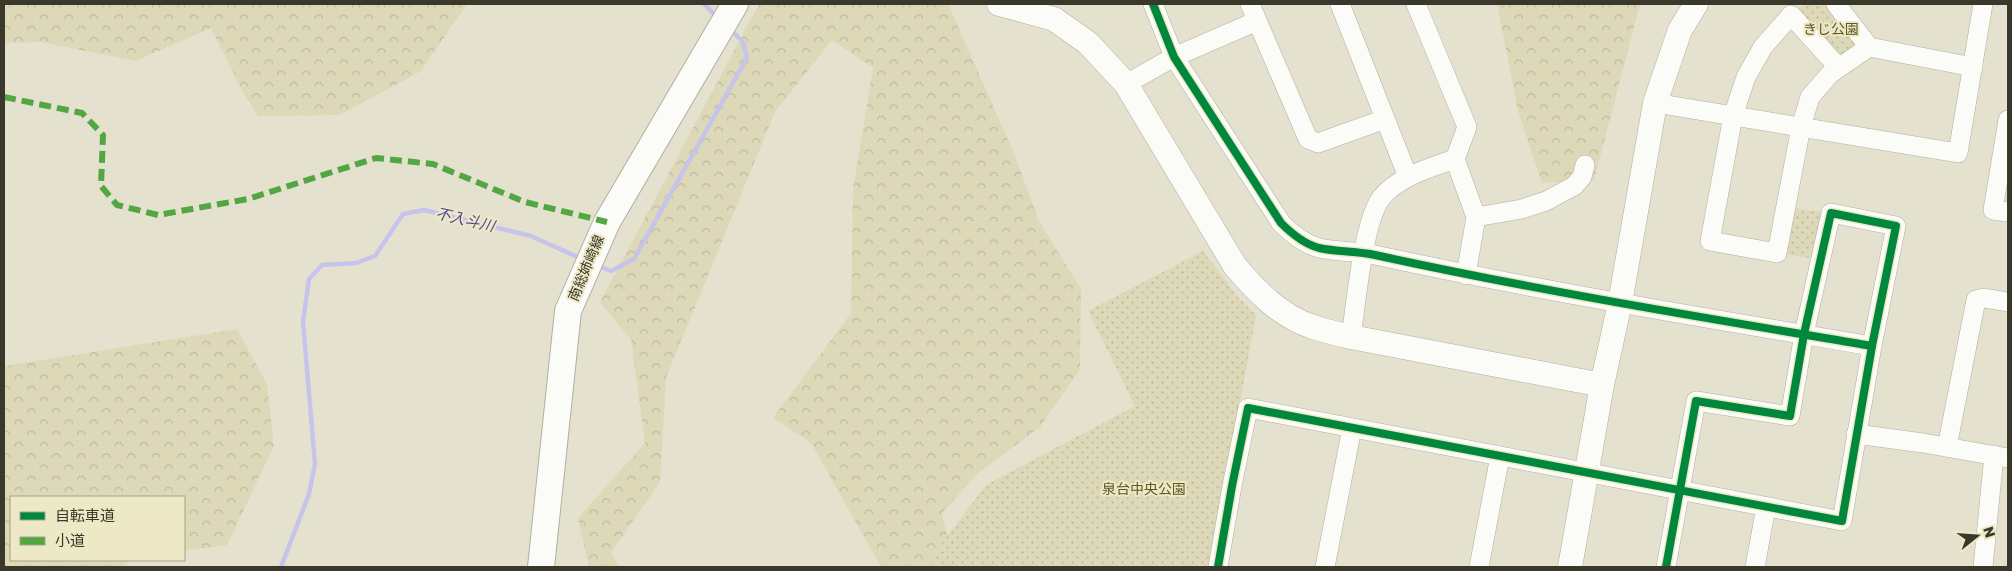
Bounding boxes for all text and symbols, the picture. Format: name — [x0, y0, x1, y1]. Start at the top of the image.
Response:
park label: きじ公園 — [1803, 20, 1859, 37]
water label: 不入斗川 — [434, 204, 498, 235]
street label: 南総姉崎線 — [564, 232, 607, 303]
park label: 泉台中央公園 — [1102, 480, 1186, 497]
legend — [10, 496, 185, 561]
text: 自転車道 — [55, 506, 115, 524]
north arrow — [1952, 511, 2002, 561]
text: N — [1980, 524, 2000, 540]
text: 小道 — [55, 531, 85, 549]

